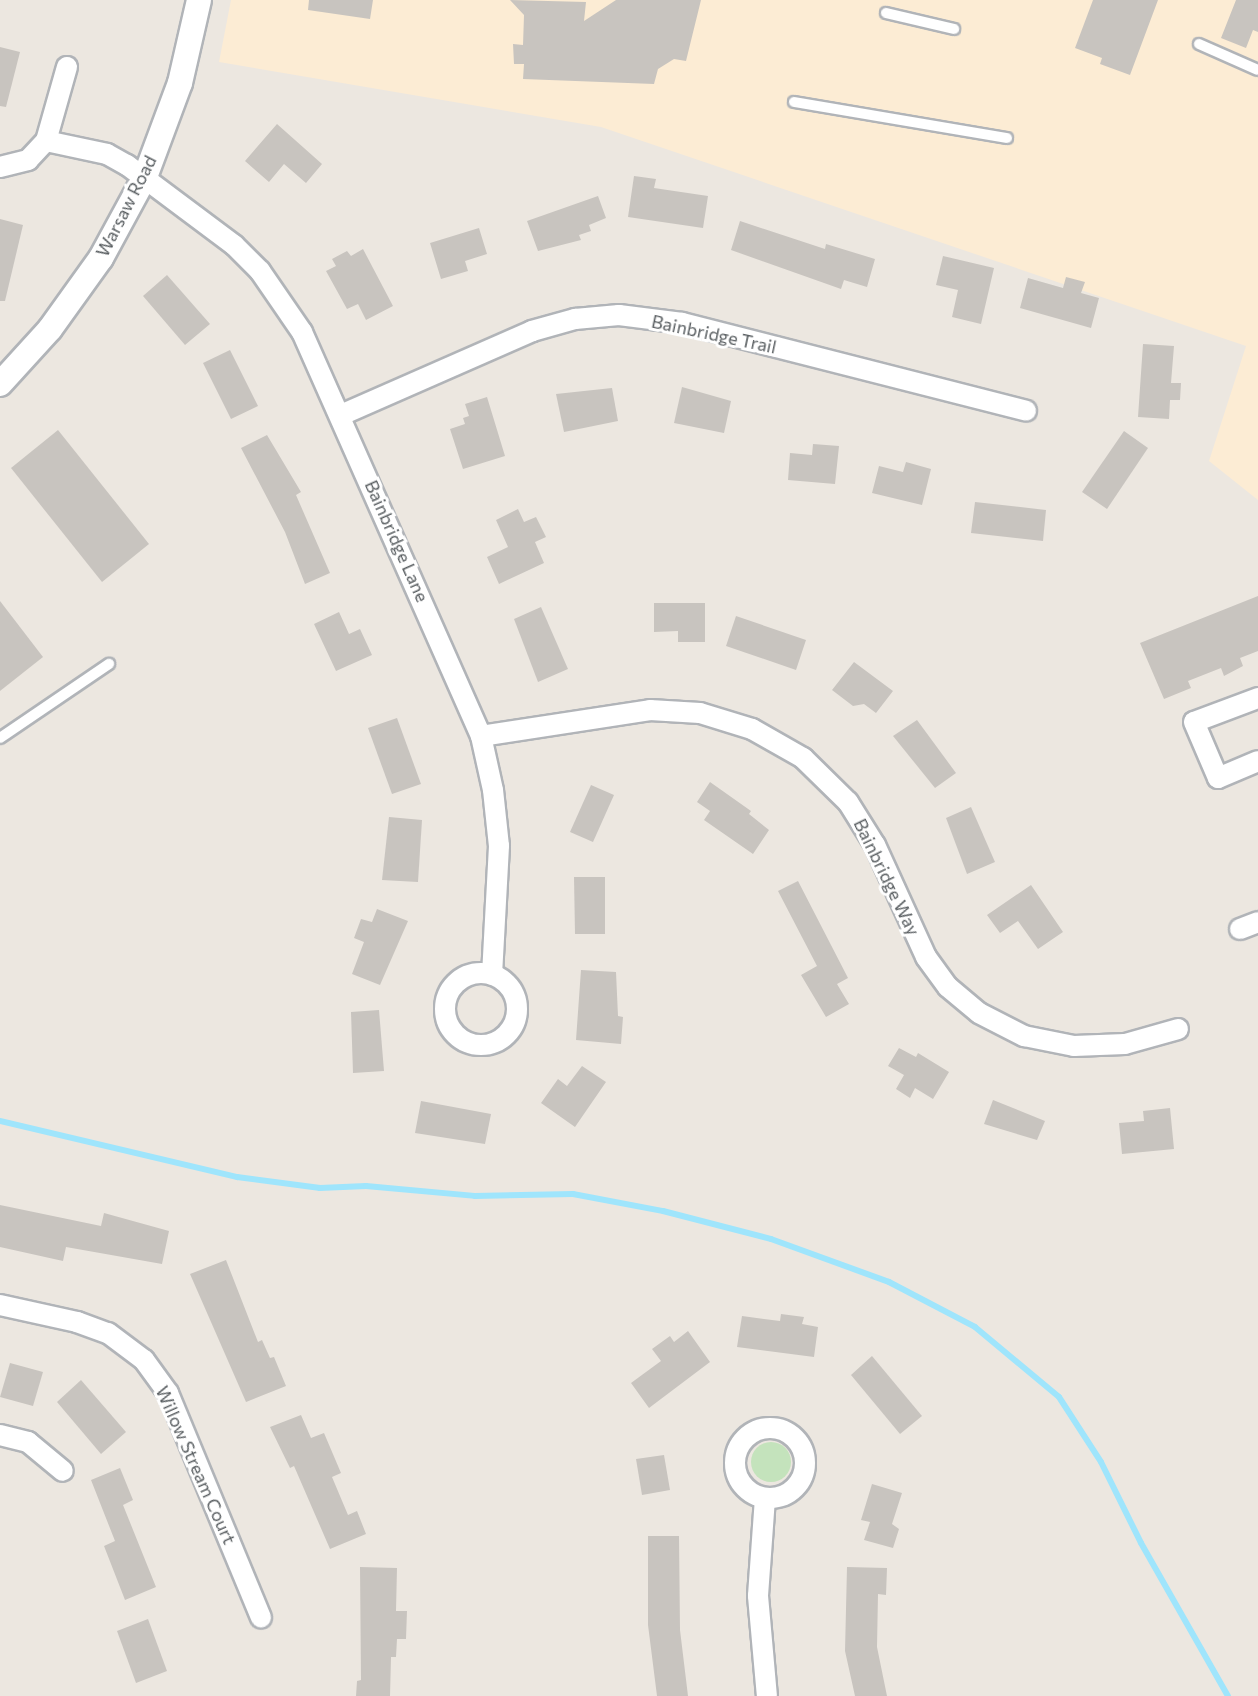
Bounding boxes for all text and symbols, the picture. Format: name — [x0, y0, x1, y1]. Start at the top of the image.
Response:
street label: Warsaw Road — [91, 152, 161, 260]
street label: Bainbridge Trail — [650, 310, 778, 358]
street label: Bainbridge Lane — [361, 477, 433, 605]
street label: Bainbridge Way — [849, 815, 925, 939]
street label: Willow Stream Court — [151, 1383, 241, 1547]

